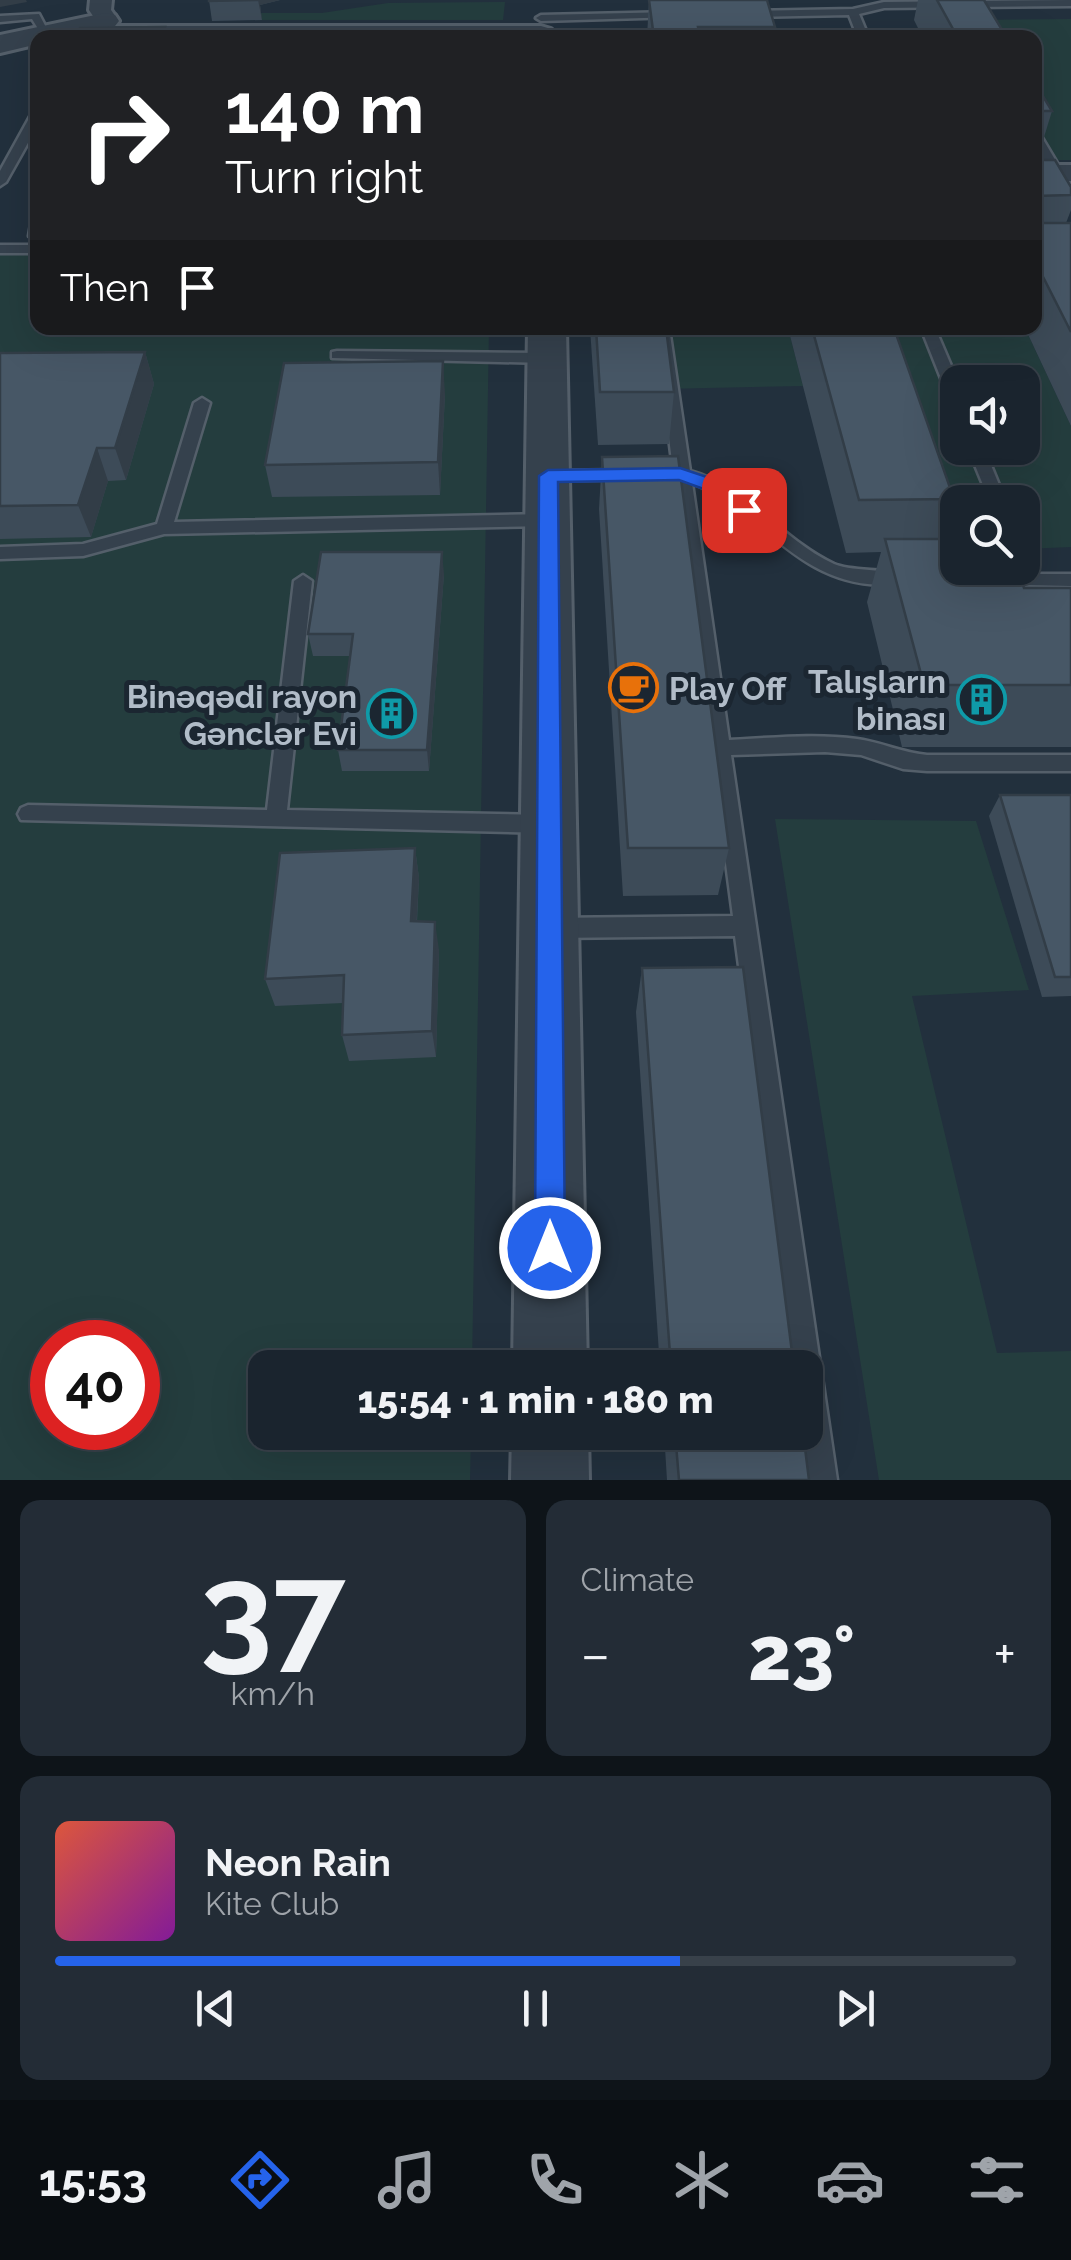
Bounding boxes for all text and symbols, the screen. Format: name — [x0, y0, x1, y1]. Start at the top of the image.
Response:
text: 140 m — [225, 67, 425, 149]
icon: right — [60, 70, 190, 200]
text: Turn right — [225, 151, 423, 204]
icon: arrive — [170, 260, 225, 315]
text: Then — [60, 265, 150, 310]
map controls — [940, 365, 1040, 585]
button: sound — [940, 365, 1040, 465]
pin — [702, 468, 787, 553]
icon: arrive — [717, 483, 772, 538]
button: search — [940, 485, 1040, 585]
cafe icon: Play Off — [608, 662, 660, 714]
place label: Talışların binası — [808, 663, 946, 737]
place label: Play Off — [669, 670, 787, 707]
building icon: Talışların binası — [955, 673, 1007, 725]
place label: Binəqədi rayon Gənclər Evi — [127, 678, 357, 752]
building icon: Binəqədi rayon Gənclər Evi — [366, 688, 418, 740]
position arrow — [498, 1196, 602, 1300]
speed limit sign: 40 — [30, 1320, 160, 1450]
text: 15:54 · 1 min · 180 m — [357, 1377, 714, 1422]
text: 37 — [200, 1534, 345, 1686]
text: Climate — [581, 1561, 694, 1598]
text: 23° — [748, 1609, 855, 1698]
text: − — [581, 1622, 610, 1687]
text: + — [993, 1622, 1016, 1687]
text: km/h — [231, 1675, 315, 1712]
text: Neon Rain — [205, 1840, 391, 1885]
text: Kite Club — [205, 1885, 339, 1922]
icon: previous — [188, 1981, 243, 2036]
icon: pause — [508, 1981, 563, 2036]
icon: next — [828, 1981, 883, 2036]
icon: directions — [225, 2145, 295, 2215]
icon: music — [372, 2145, 442, 2215]
icon: phone — [520, 2145, 590, 2215]
icon: climate — [667, 2145, 737, 2215]
icon: car — [815, 2145, 885, 2215]
icon: filters — [962, 2145, 1032, 2215]
text: 15:53 — [39, 2154, 147, 2207]

